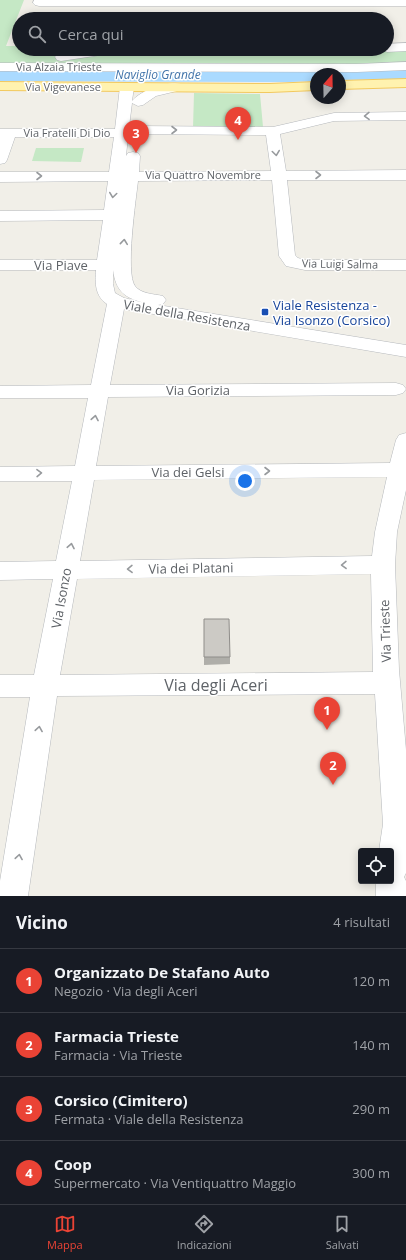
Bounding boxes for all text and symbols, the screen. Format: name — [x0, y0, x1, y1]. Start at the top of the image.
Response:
search box — [12, 12, 394, 56]
icon: search — [26, 23, 48, 45]
text: Cerca qui — [58, 24, 124, 44]
street label: Via Alzaia Trieste — [16, 59, 102, 74]
water label: Naviglio Grande — [115, 66, 201, 83]
north arrow — [310, 68, 346, 104]
street label: Via Vigevanese — [25, 79, 101, 94]
pin: 4 — [225, 107, 251, 140]
one-way arrow — [364, 112, 370, 120]
pin: 3 — [123, 120, 149, 153]
street label: Via Fratelli Di Dio — [24, 125, 111, 140]
one-way arrow — [171, 126, 177, 135]
one-way arrow — [271, 150, 280, 156]
street label: Via Quattro Novembre — [145, 167, 261, 182]
one-way arrow — [315, 171, 321, 179]
one-way arrow — [36, 172, 42, 180]
one-way arrow — [109, 192, 118, 198]
one-way arrow — [120, 239, 129, 245]
street label: Via Luigi Salma — [302, 255, 378, 272]
street label: Via Piave — [34, 256, 88, 274]
street label: Viale della Resistenza — [122, 295, 252, 335]
place label: Viale Resistenza - Via Isonzo (Corsico) — [273, 296, 390, 329]
marker: Viale Resistenza - Via Isonzo (Corsico) — [260, 307, 270, 317]
street label: Via Gorizia — [166, 381, 230, 399]
one-way arrow — [90, 415, 98, 421]
street label: Via dei Gelsi — [151, 463, 225, 481]
one-way arrow — [264, 467, 270, 475]
one-way arrow — [36, 469, 42, 477]
your location — [235, 471, 255, 491]
one-way arrow — [66, 543, 75, 549]
street label: Via dei Platani — [148, 558, 234, 578]
one-way arrow — [341, 561, 347, 569]
one-way arrow — [127, 564, 133, 573]
street label: Via Isonzo — [47, 566, 75, 630]
street label: Via Trieste — [375, 599, 395, 663]
street label: Via degli Aceri — [164, 674, 268, 696]
pin: 1 — [314, 697, 340, 730]
one-way arrow — [34, 726, 43, 732]
pin: 2 — [320, 752, 346, 785]
map controls — [358, 848, 394, 884]
button: locate — [358, 848, 394, 884]
one-way arrow — [14, 854, 23, 861]
text: Vicino — [16, 911, 68, 934]
text: 4 risultati — [333, 913, 390, 931]
text: Organizzato De Stafano Auto — [54, 962, 270, 982]
text: 1 — [25, 972, 33, 990]
text: 120 m — [352, 972, 390, 990]
text: Negozio · Via degli Aceri — [54, 982, 198, 1000]
text: Farmacia Trieste — [54, 1026, 179, 1046]
text: 2 — [25, 1036, 33, 1054]
text: 140 m — [352, 1036, 390, 1054]
text: Farmacia · Via Trieste — [54, 1046, 182, 1064]
text: Corsico (Cimitero) — [54, 1090, 188, 1110]
text: 3 — [25, 1100, 33, 1118]
text: 290 m — [352, 1100, 390, 1118]
text: Fermata · Viale della Resistenza — [54, 1110, 243, 1128]
text: Coop — [54, 1154, 92, 1174]
text: 4 — [25, 1164, 33, 1182]
text: 300 m — [352, 1164, 390, 1182]
text: Supermercato · Via Ventiquattro Maggio — [54, 1174, 296, 1192]
tab: Mappa — [47, 1213, 83, 1252]
tab: Indicazioni — [177, 1213, 232, 1252]
tab: Salvati — [326, 1213, 359, 1252]

